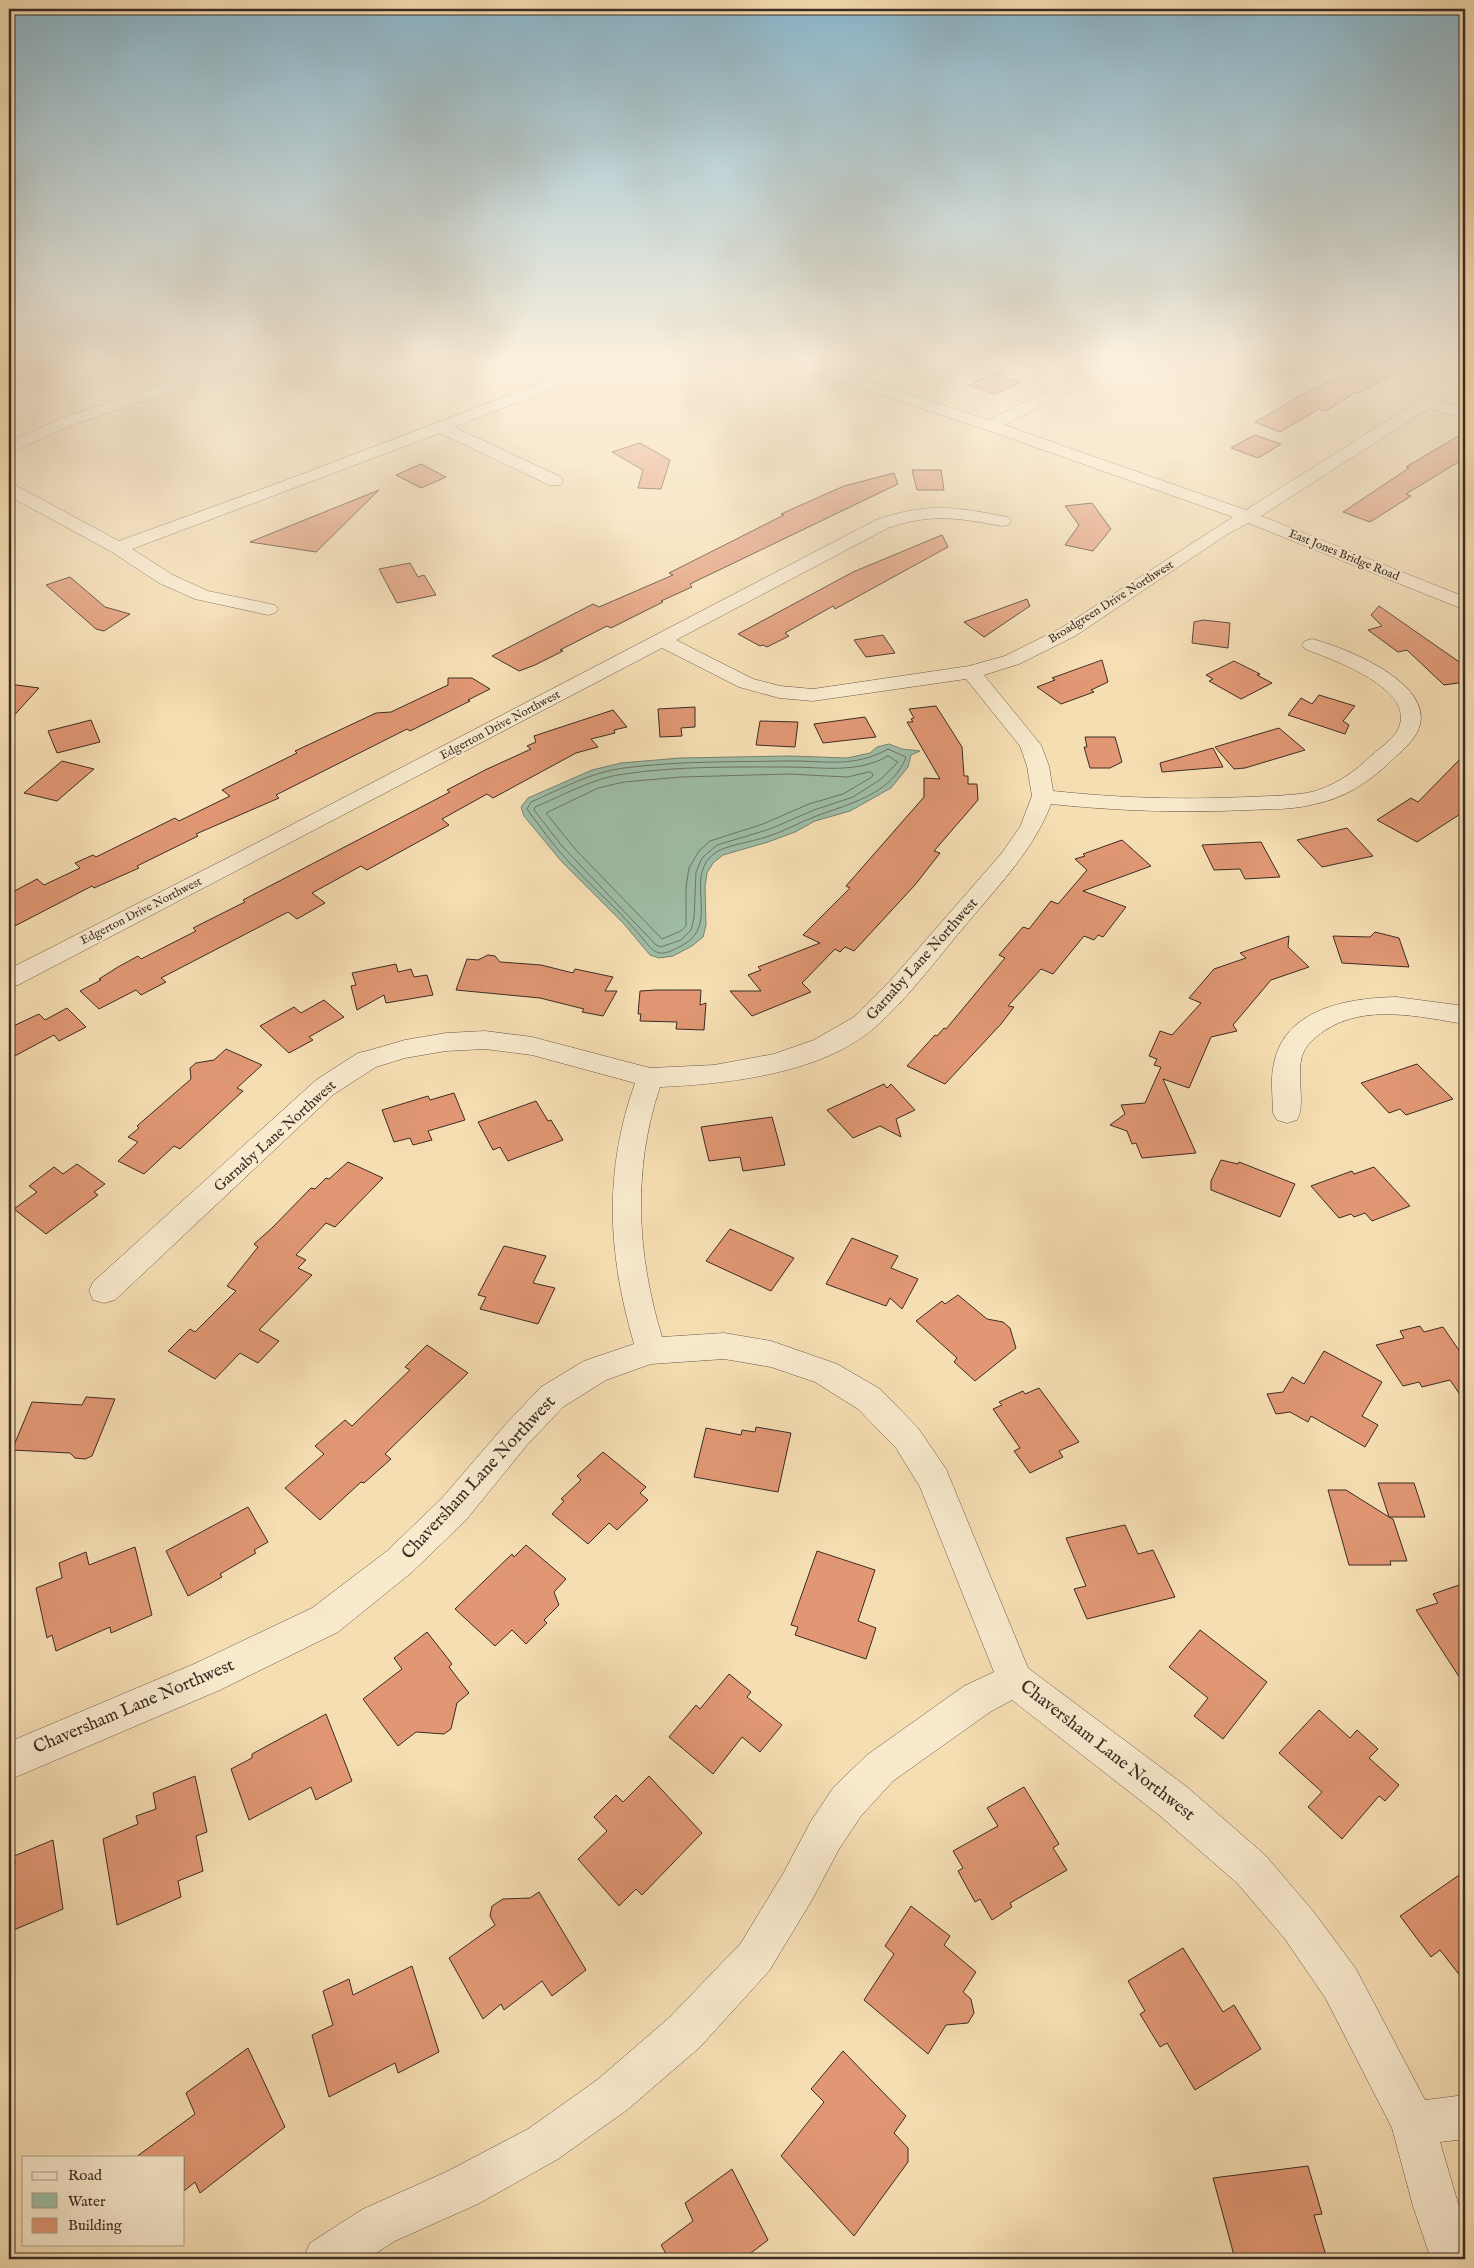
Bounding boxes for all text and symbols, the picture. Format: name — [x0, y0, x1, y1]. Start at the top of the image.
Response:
street label: East Jones Bridge Road — [1286, 526, 1402, 585]
street label: Broadgreen Drive Northwest — [1046, 557, 1176, 647]
street label: Edgerton Drive Northwest — [437, 687, 563, 763]
street label: Edgerton Drive Northwest — [78, 874, 204, 948]
street label: Garnaby Lane Northwest — [862, 894, 982, 1024]
street label: Garnaby Lane Northwest — [210, 1076, 340, 1196]
street label: Chaversham Lane Northwest — [397, 1391, 561, 1565]
street label: Chaversham Lane Northwest — [30, 1654, 238, 1760]
street label: Chaversham Lane Northwest — [1015, 1675, 1199, 1827]
legend — [22, 2156, 185, 2246]
text: Road — [68, 2166, 103, 2185]
text: Water — [68, 2192, 106, 2211]
text: Building — [68, 2216, 123, 2235]

